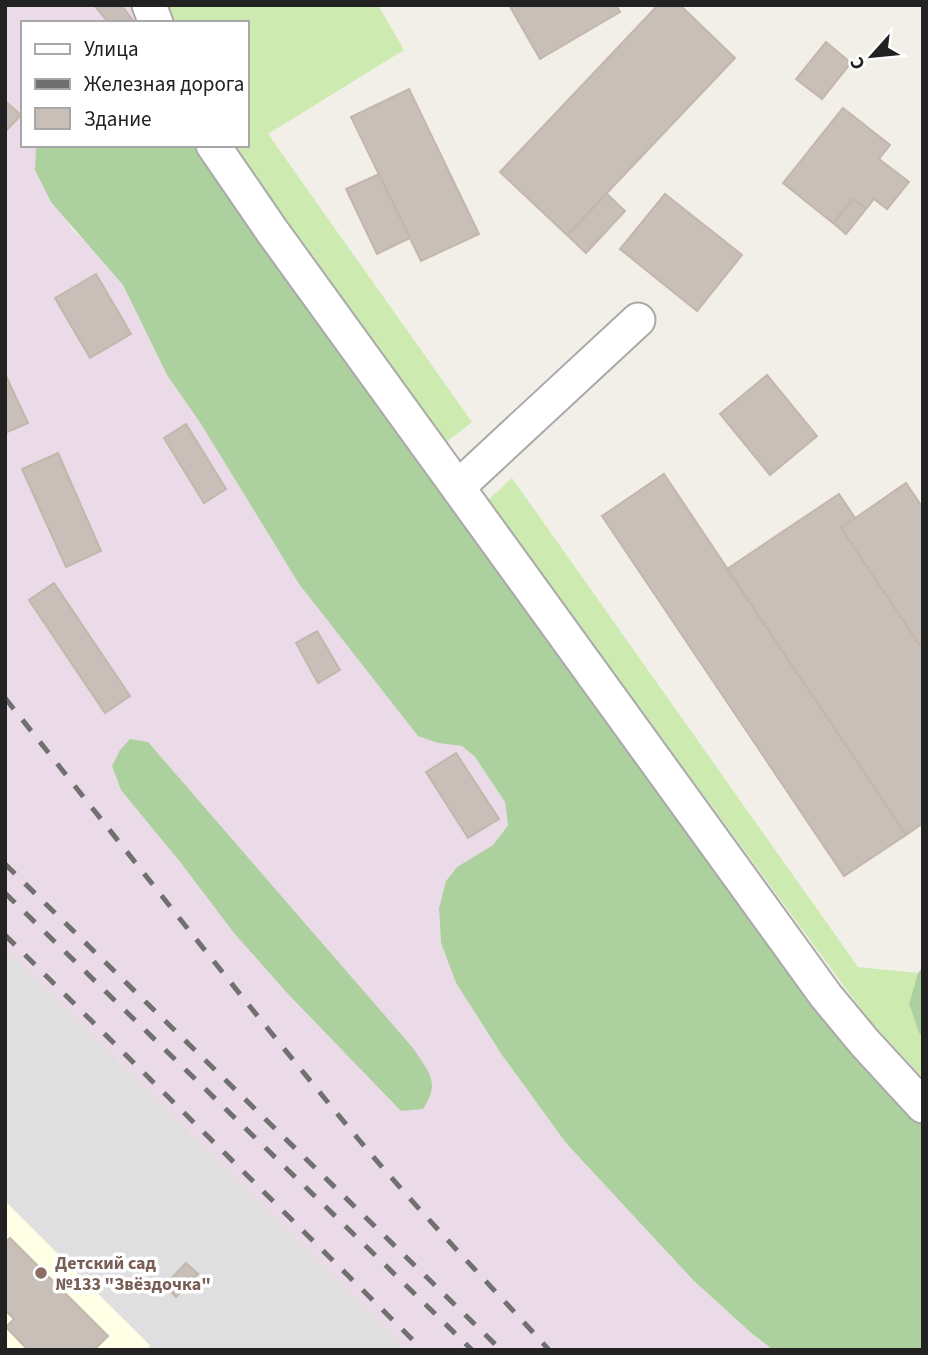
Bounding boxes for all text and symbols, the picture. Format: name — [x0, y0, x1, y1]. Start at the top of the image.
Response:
legend — [21, 21, 248, 147]
north arrow — [837, 21, 907, 91]
text: Улица — [84, 34, 139, 64]
text: С — [844, 52, 873, 74]
text: Железная дорога — [84, 69, 244, 99]
text: Здание — [84, 104, 152, 134]
place label: Детский сад №133 "Звёздочка" — [55, 1251, 211, 1297]
marker: Детский сад №133 "Звёздочка" — [33, 1265, 49, 1281]

